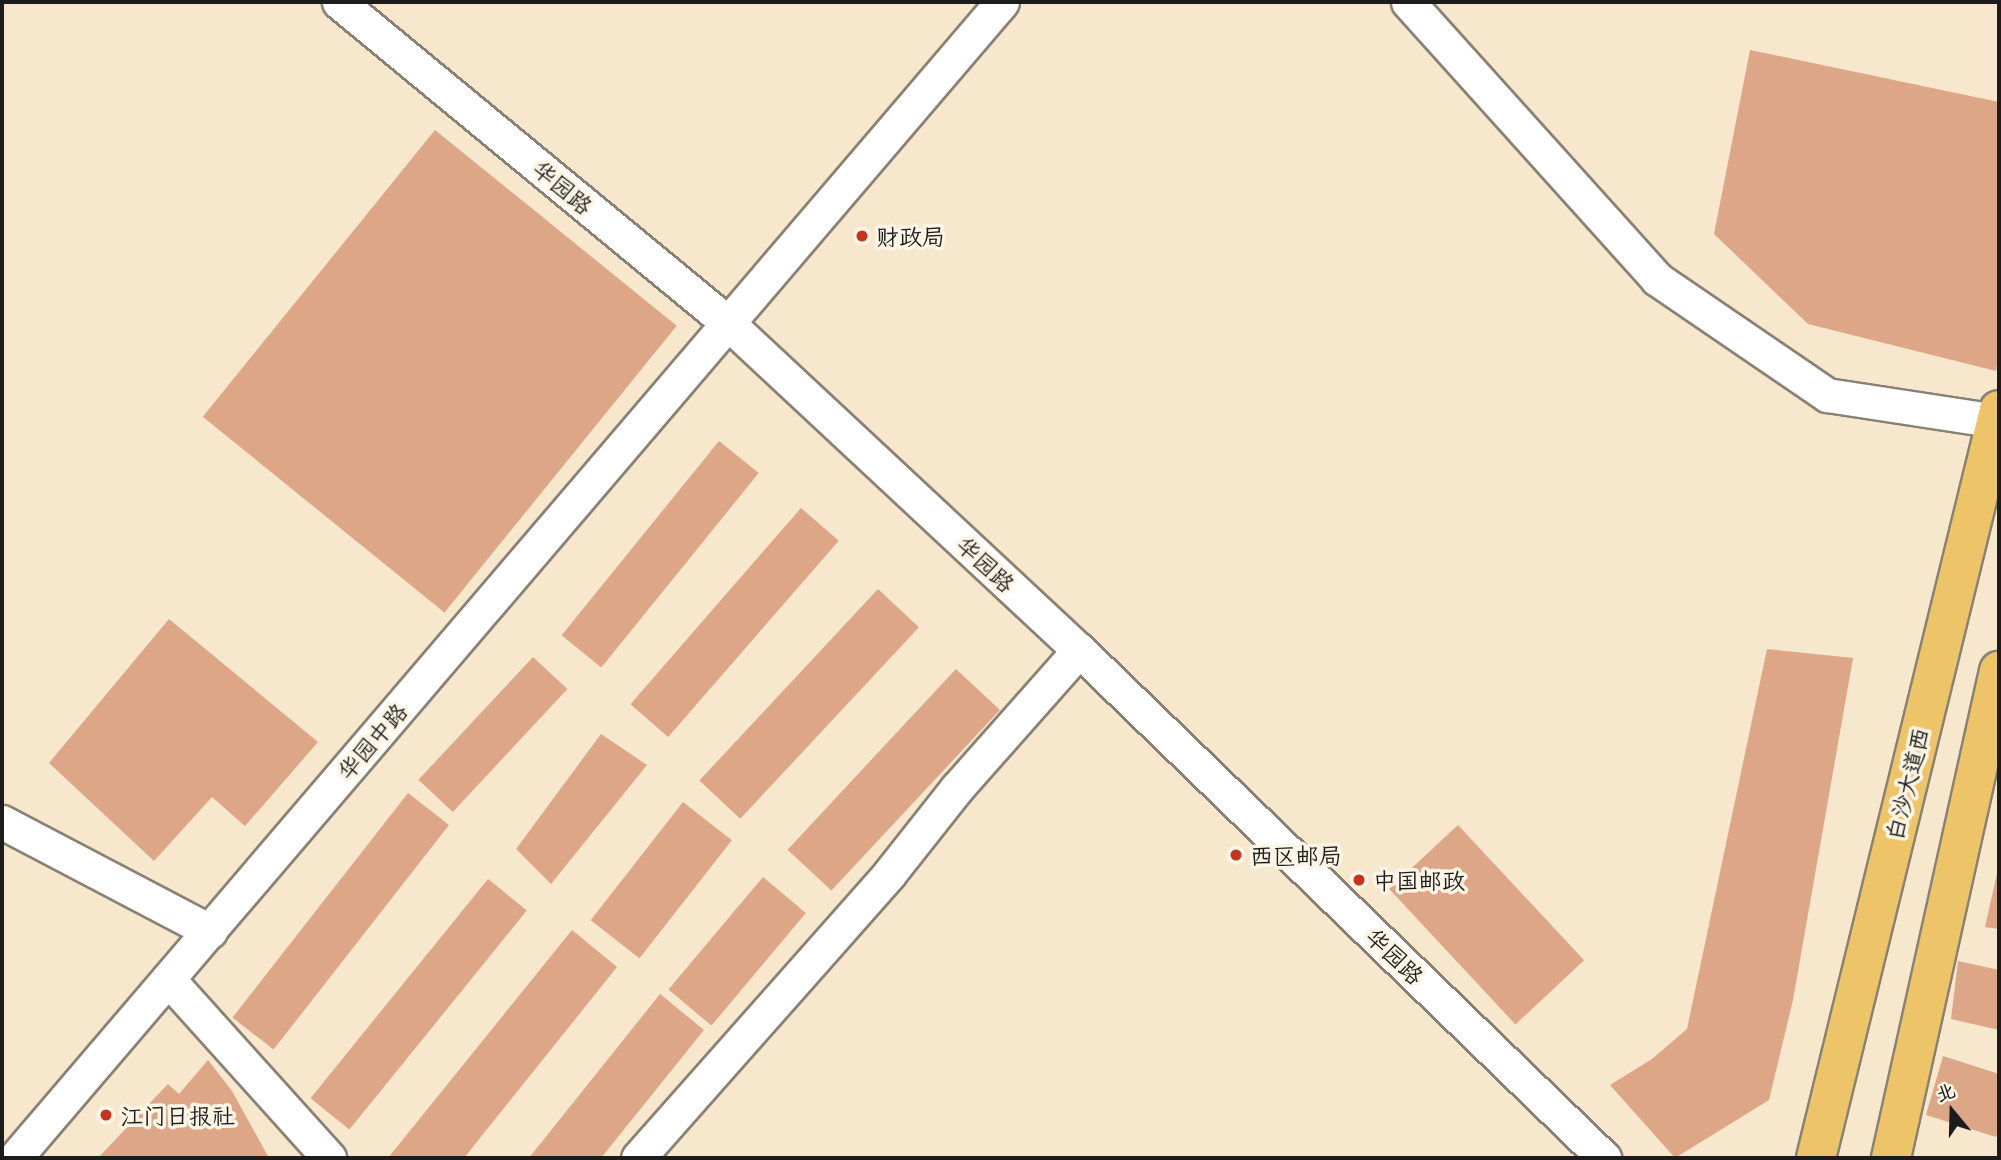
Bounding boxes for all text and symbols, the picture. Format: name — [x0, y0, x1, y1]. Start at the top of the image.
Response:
street label: 华园路 — [528, 154, 598, 220]
place label: 财政局 — [876, 222, 945, 250]
marker: 财政局 — [854, 228, 870, 244]
street label: 华园路 — [951, 530, 1021, 598]
street label: 华园中路 — [331, 697, 413, 785]
street label: 白沙大道西 — [1880, 725, 1934, 843]
place label: 西区邮局 — [1250, 841, 1342, 869]
marker: 西区邮局 — [1228, 847, 1244, 863]
place label: 中国邮政 — [1373, 866, 1465, 894]
marker: 中国邮政 — [1351, 872, 1367, 888]
street label: 华园路 — [1361, 922, 1429, 990]
text: 北 — [1932, 1075, 1959, 1107]
north arrow — [1917, 1076, 1987, 1146]
place label: 江门日报社 — [120, 1101, 235, 1129]
marker: 江门日报社 — [98, 1107, 114, 1123]

